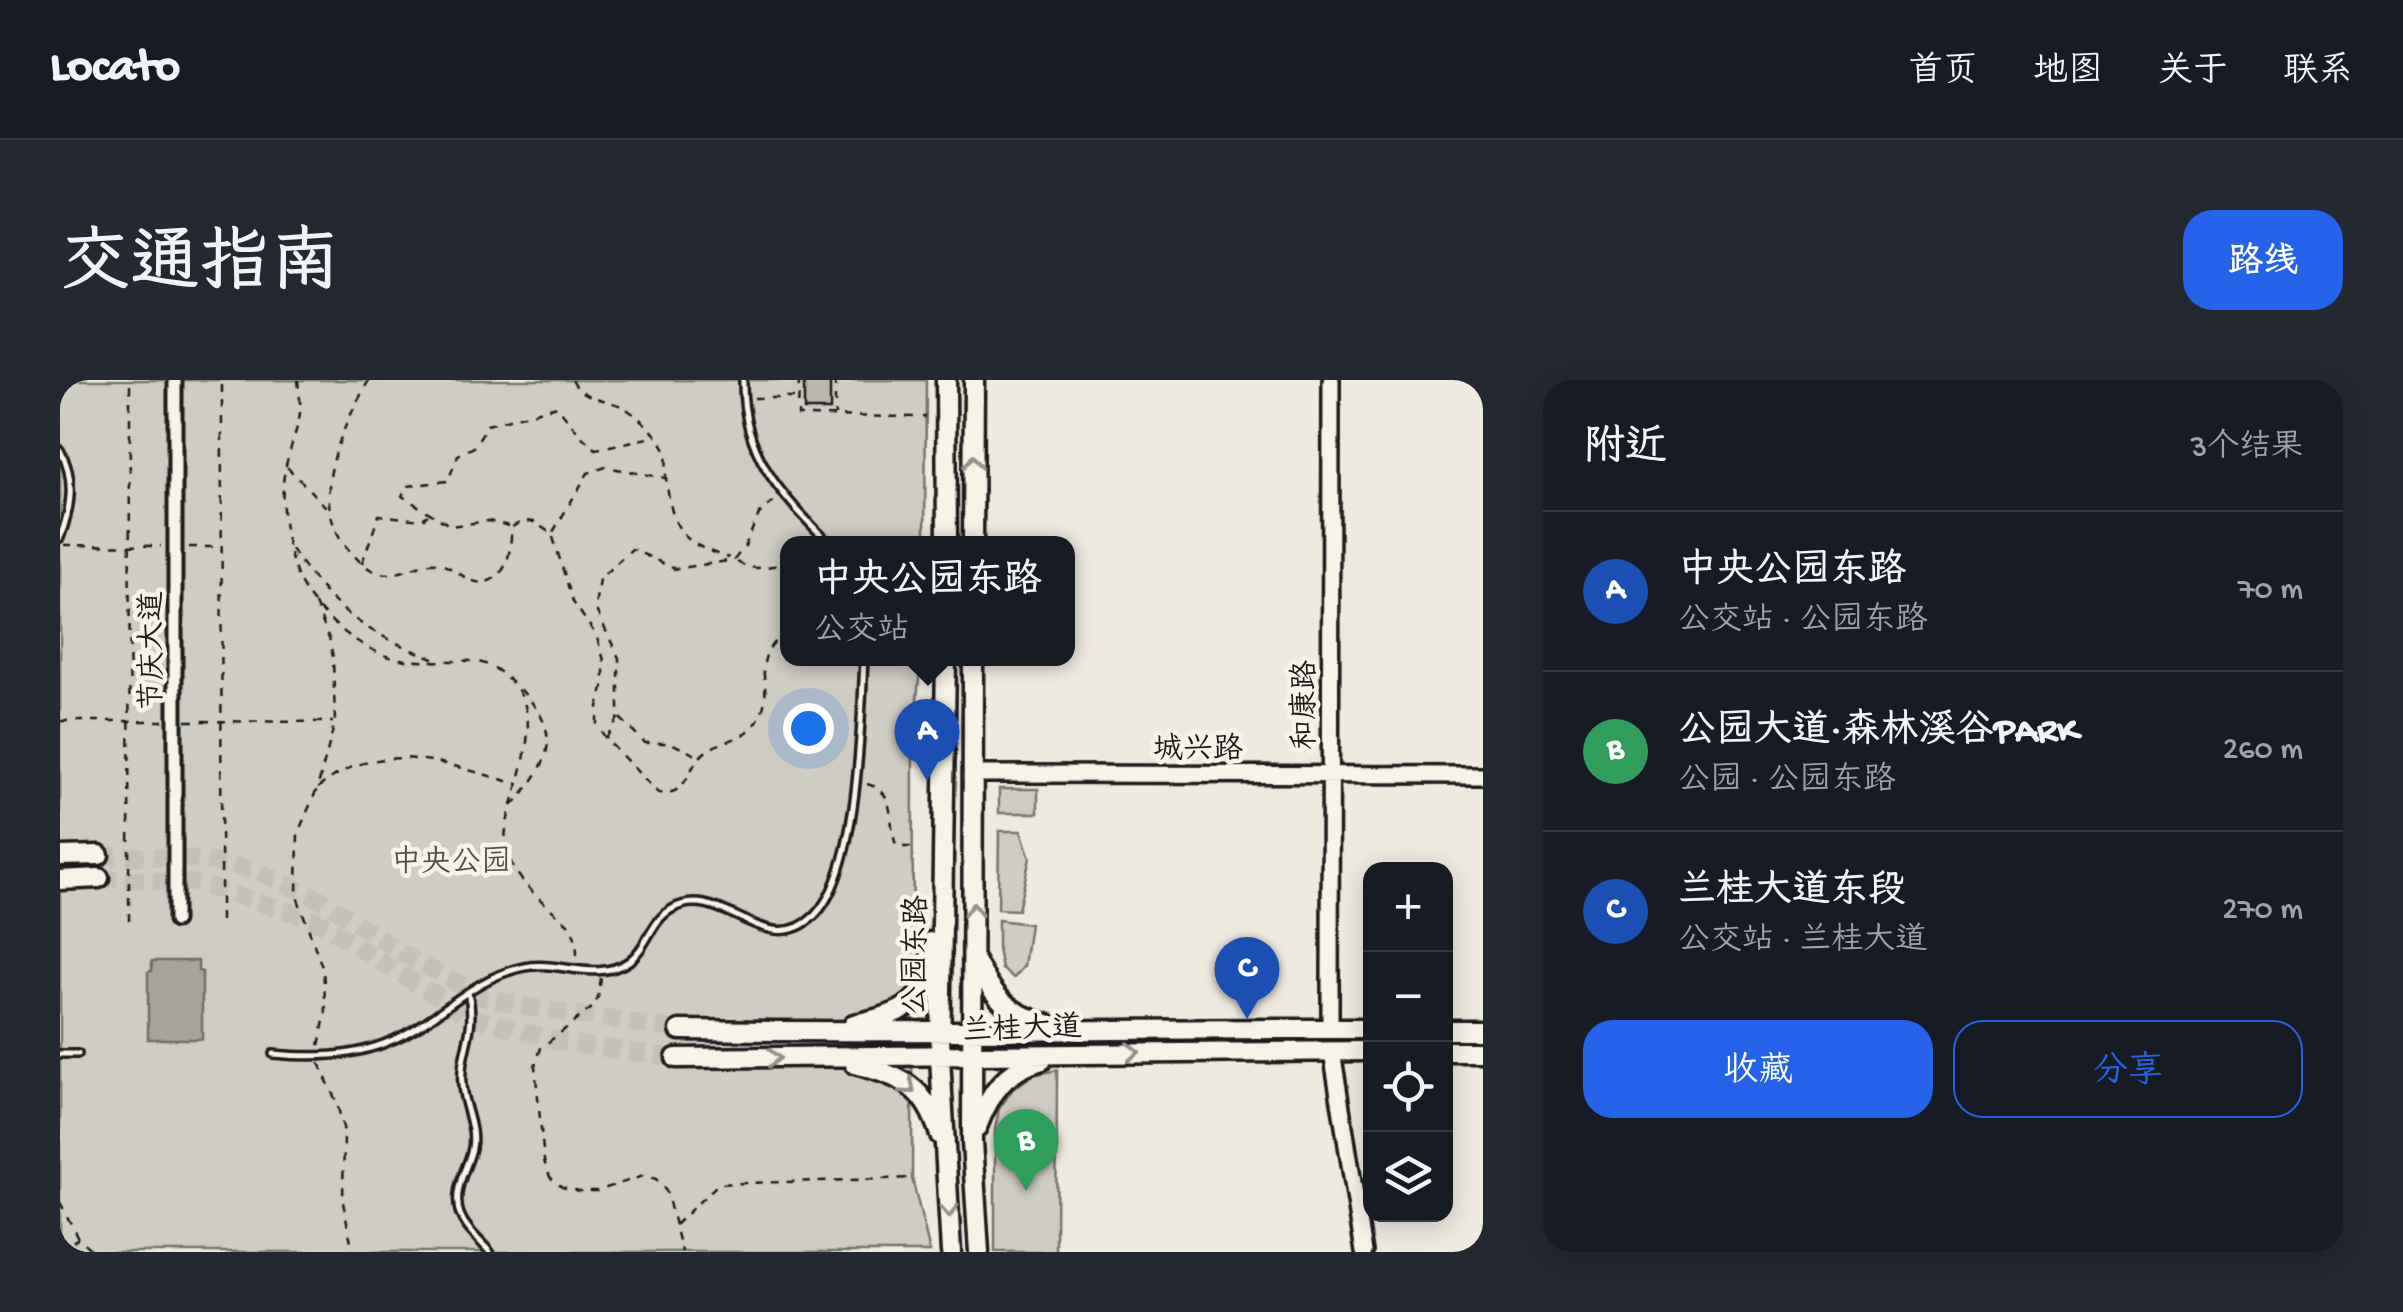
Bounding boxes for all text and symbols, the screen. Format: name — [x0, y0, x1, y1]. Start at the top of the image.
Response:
text: Locato — [50, 41, 180, 98]
text: 首页 — [1908, 53, 1978, 94]
text: 地图 — [2033, 53, 2103, 94]
text: 关于 — [2158, 53, 2228, 94]
text: 联系 — [2283, 53, 2353, 94]
button: 路线 — [2183, 210, 2343, 310]
text: 交通指南 — [60, 228, 340, 311]
text: 附近 — [1583, 426, 1667, 475]
text: 3个结果 — [2190, 430, 2303, 468]
one-way arrow — [962, 453, 984, 468]
popup — [780, 536, 1075, 666]
text: 中央公园东路 — [1678, 551, 1906, 595]
text: 中央公园东路 — [813, 561, 1042, 605]
text: A — [1606, 572, 1625, 610]
text: 70 m — [2238, 572, 2303, 610]
street label: 节庆大道 — [135, 591, 172, 711]
text: 公交站 · 公园东路 — [1678, 603, 1927, 641]
text: 公交站 — [813, 613, 910, 651]
street label: 和康路 — [1288, 660, 1325, 750]
pin: A — [894, 698, 960, 781]
your location — [783, 703, 834, 754]
text: 公园大道·森林溪谷PARK — [1678, 711, 2078, 755]
street label: 城兴路 — [1153, 732, 1243, 769]
text: B — [1607, 732, 1624, 770]
text: 260 m — [2223, 732, 2303, 770]
text: 公园 · 公园东路 — [1678, 763, 1895, 801]
park label: 中央公园 — [391, 844, 511, 882]
map controls — [1363, 862, 1453, 1222]
button: + — [1363, 862, 1453, 952]
text: 兰桂大道东段 — [1678, 871, 1906, 915]
text: C — [1607, 892, 1624, 930]
text: 270 m — [2222, 892, 2303, 930]
street label: 公园东路 — [898, 895, 937, 1015]
one-way arrow — [962, 901, 984, 916]
text: 公交站 · 兰桂大道 — [1678, 923, 1927, 961]
pin: C — [1214, 936, 1280, 1019]
button: − — [1363, 952, 1453, 1042]
street label: 兰桂大道 — [962, 1010, 1083, 1051]
button: 收藏 — [1583, 1020, 1933, 1118]
button: 分享 — [1953, 1020, 2303, 1118]
one-way arrow — [1126, 1041, 1142, 1063]
button: locate — [1363, 1042, 1453, 1132]
one-way arrow — [766, 1047, 782, 1069]
one-way arrow — [898, 1076, 916, 1094]
pin: B — [994, 1108, 1058, 1191]
button: layers — [1363, 1132, 1453, 1222]
one-way arrow — [939, 1203, 960, 1219]

